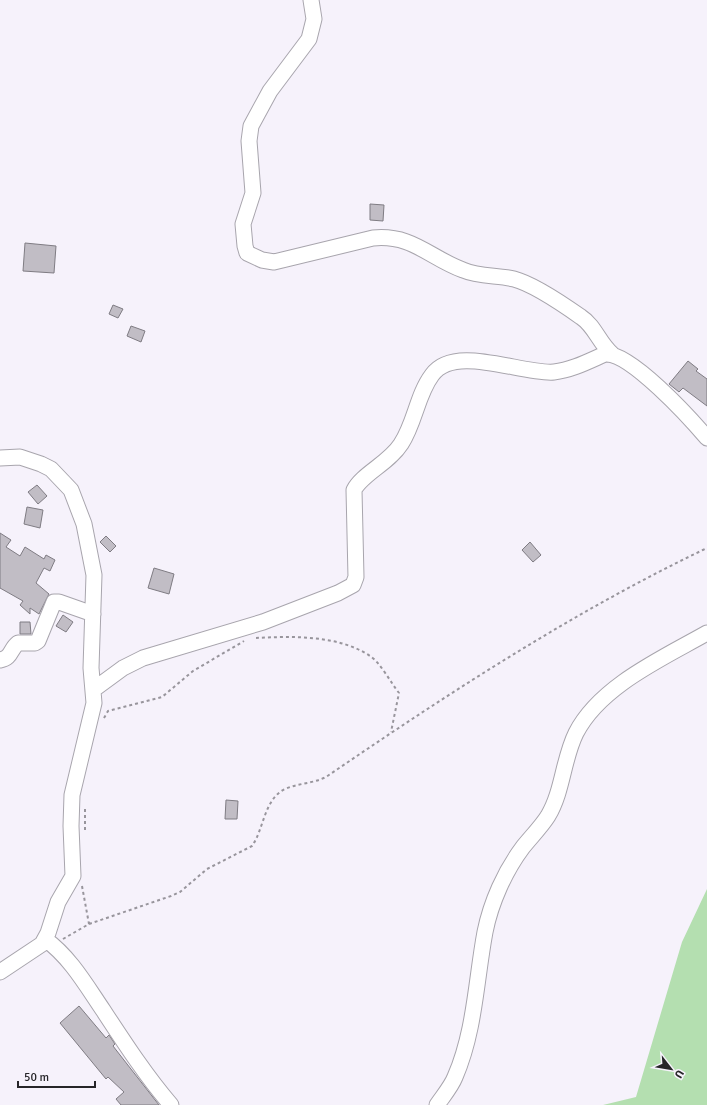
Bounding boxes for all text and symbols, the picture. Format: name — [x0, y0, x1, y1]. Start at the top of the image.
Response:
north arrow — [651, 1049, 691, 1089]
scale bar — [18, 1063, 95, 1089]
text: U — [672, 1067, 687, 1080]
text: 50 m — [24, 1070, 49, 1085]

